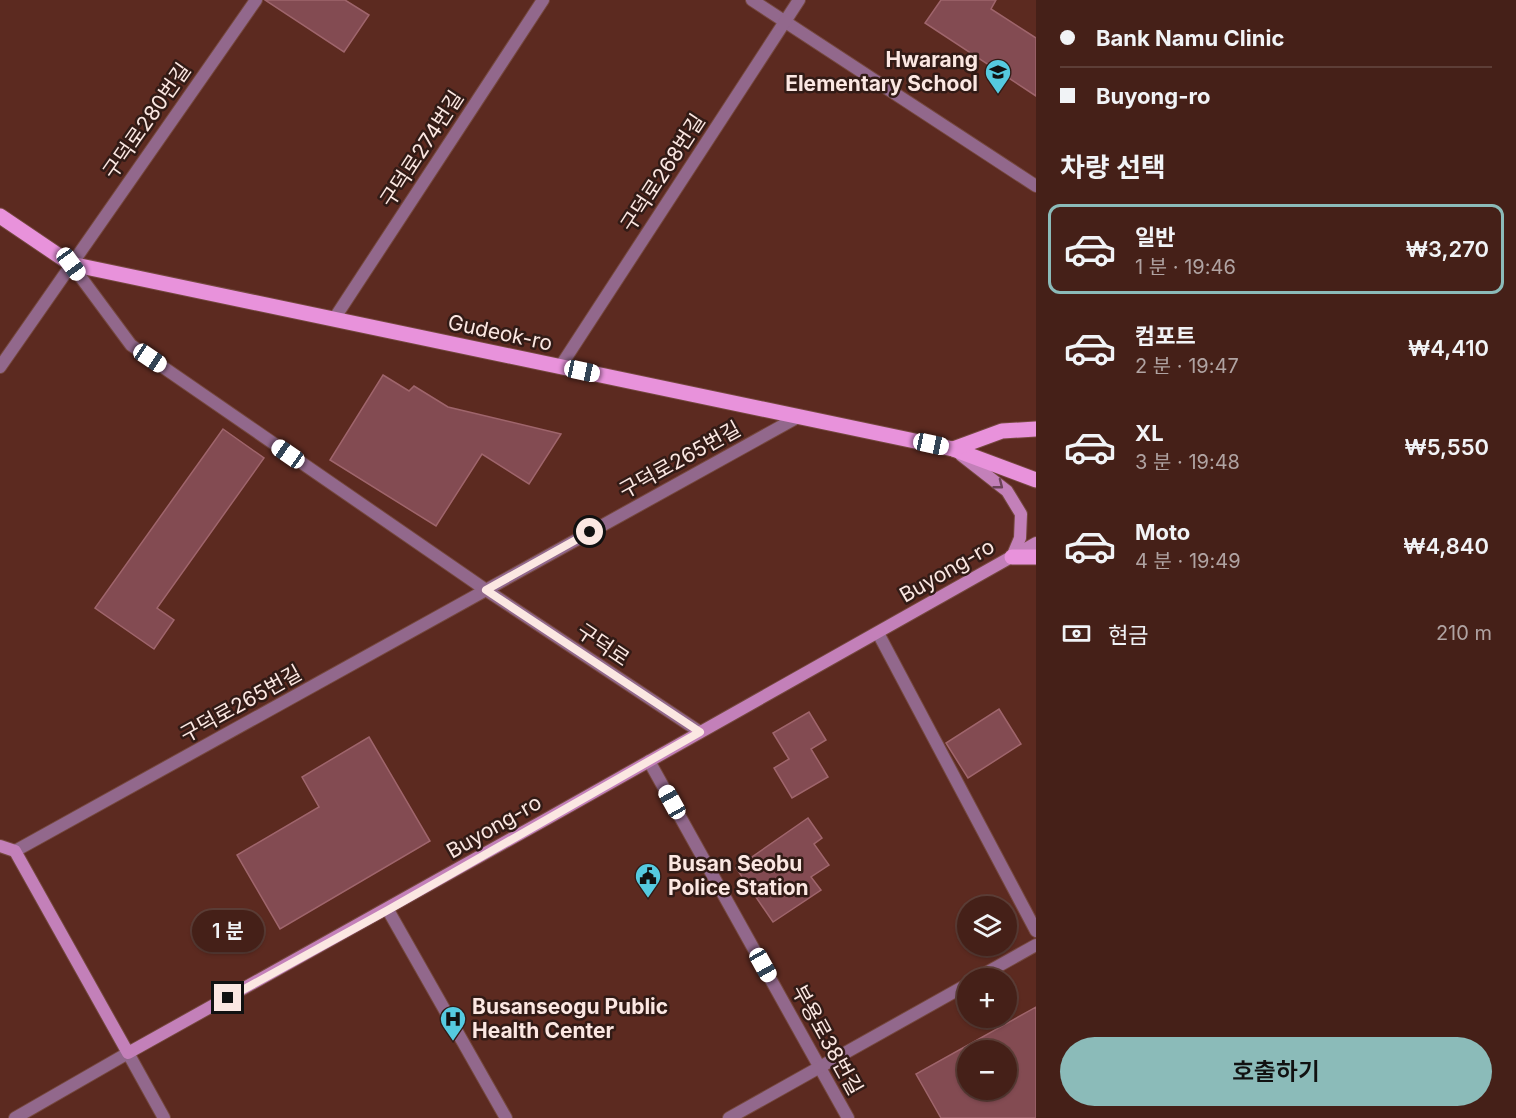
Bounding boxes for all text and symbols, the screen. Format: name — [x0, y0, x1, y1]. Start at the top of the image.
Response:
text: Bank Namu Clinic — [1096, 25, 1284, 51]
place label: Hwarang Elementary School — [785, 47, 978, 96]
school or university icon: Hwarang Elementary School — [983, 57, 1013, 95]
street label: 구덕로280번길 — [97, 58, 196, 183]
text: Buyong-ro — [1096, 83, 1210, 109]
street label: 구덕로274번길 — [375, 86, 468, 212]
street label: 구덕로268번길 — [615, 109, 710, 236]
text: 차량 선택 — [1060, 151, 1166, 184]
icon: car — [1063, 222, 1117, 276]
text: 일반 — [1135, 224, 1175, 250]
text: ₩3,270 — [1406, 236, 1489, 262]
car — [53, 244, 89, 284]
text: 1 분 · 19:46 — [1135, 255, 1236, 279]
street label: Gudeok-ro — [446, 309, 555, 356]
icon: car — [1063, 321, 1117, 375]
text: 컴포트 — [1135, 323, 1196, 349]
text: ₩4,410 — [1408, 335, 1489, 361]
car — [130, 340, 170, 376]
text: 2 분 · 19:47 — [1135, 354, 1239, 378]
car — [563, 358, 601, 384]
street label: 구덕로265번길 — [615, 416, 745, 503]
icon: car — [1063, 420, 1117, 474]
text: XL — [1135, 420, 1164, 446]
car — [912, 431, 950, 457]
text: ₩5,550 — [1404, 434, 1489, 460]
car — [268, 436, 308, 472]
text: 3 분 · 19:48 — [1135, 450, 1240, 474]
one-way arrow — [992, 477, 1003, 488]
route start — [576, 518, 603, 545]
icon: car — [1063, 519, 1117, 573]
text: Moto — [1135, 519, 1190, 545]
street label: Buyong-ro — [895, 533, 999, 608]
text: ₩4,840 — [1403, 533, 1489, 559]
text: 4 분 · 19:49 — [1135, 549, 1241, 573]
icon: cash — [1060, 617, 1093, 650]
street label: 구덕로 — [572, 618, 634, 671]
text: 210 m — [1436, 621, 1492, 645]
text: 현금 — [1108, 622, 1148, 648]
street label: 구덕로265번길 — [176, 660, 306, 747]
car — [655, 782, 689, 822]
street label: Buyong-ro — [442, 789, 546, 864]
place label: Busan Seobu Police Station — [668, 851, 809, 900]
public building icon: Busan Seobu Police Station — [633, 861, 663, 899]
map controls — [957, 896, 1017, 1100]
button: layers — [957, 896, 1017, 956]
callout: 1 분 — [192, 911, 264, 953]
text: 1 분 — [212, 919, 244, 943]
car — [746, 945, 780, 985]
button: + — [957, 968, 1017, 1028]
street label: 부용로38번길 — [787, 980, 868, 1099]
route end — [214, 984, 241, 1011]
place label: Busanseogu Public Health Center — [472, 994, 668, 1043]
hospital icon: Busanseogu Public Health Center — [438, 1004, 468, 1042]
button: 호출하기 — [1060, 1037, 1492, 1106]
button: − — [957, 1040, 1017, 1100]

